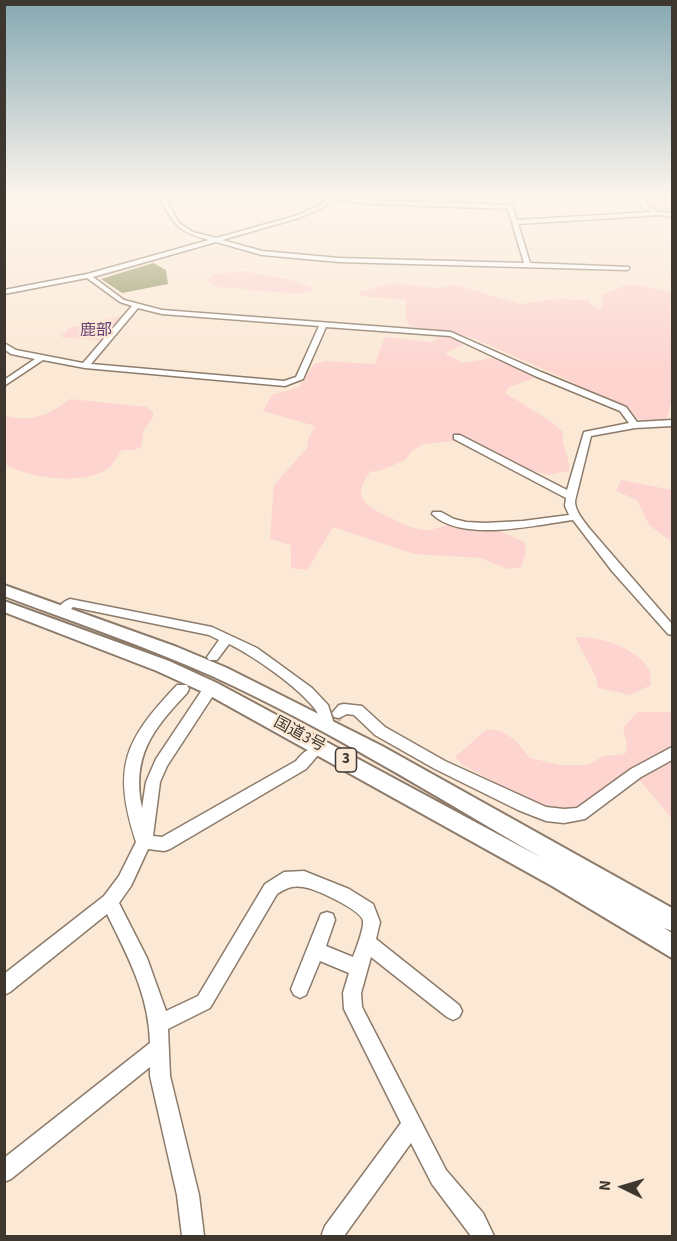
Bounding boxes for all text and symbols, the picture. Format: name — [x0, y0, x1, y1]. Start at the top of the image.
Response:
district label: 鹿部 — [80, 321, 112, 341]
street label: 国道3号 — [270, 713, 328, 757]
road number: 3 — [336, 748, 356, 772]
north arrow — [593, 1157, 653, 1217]
text: N — [594, 1179, 616, 1192]

